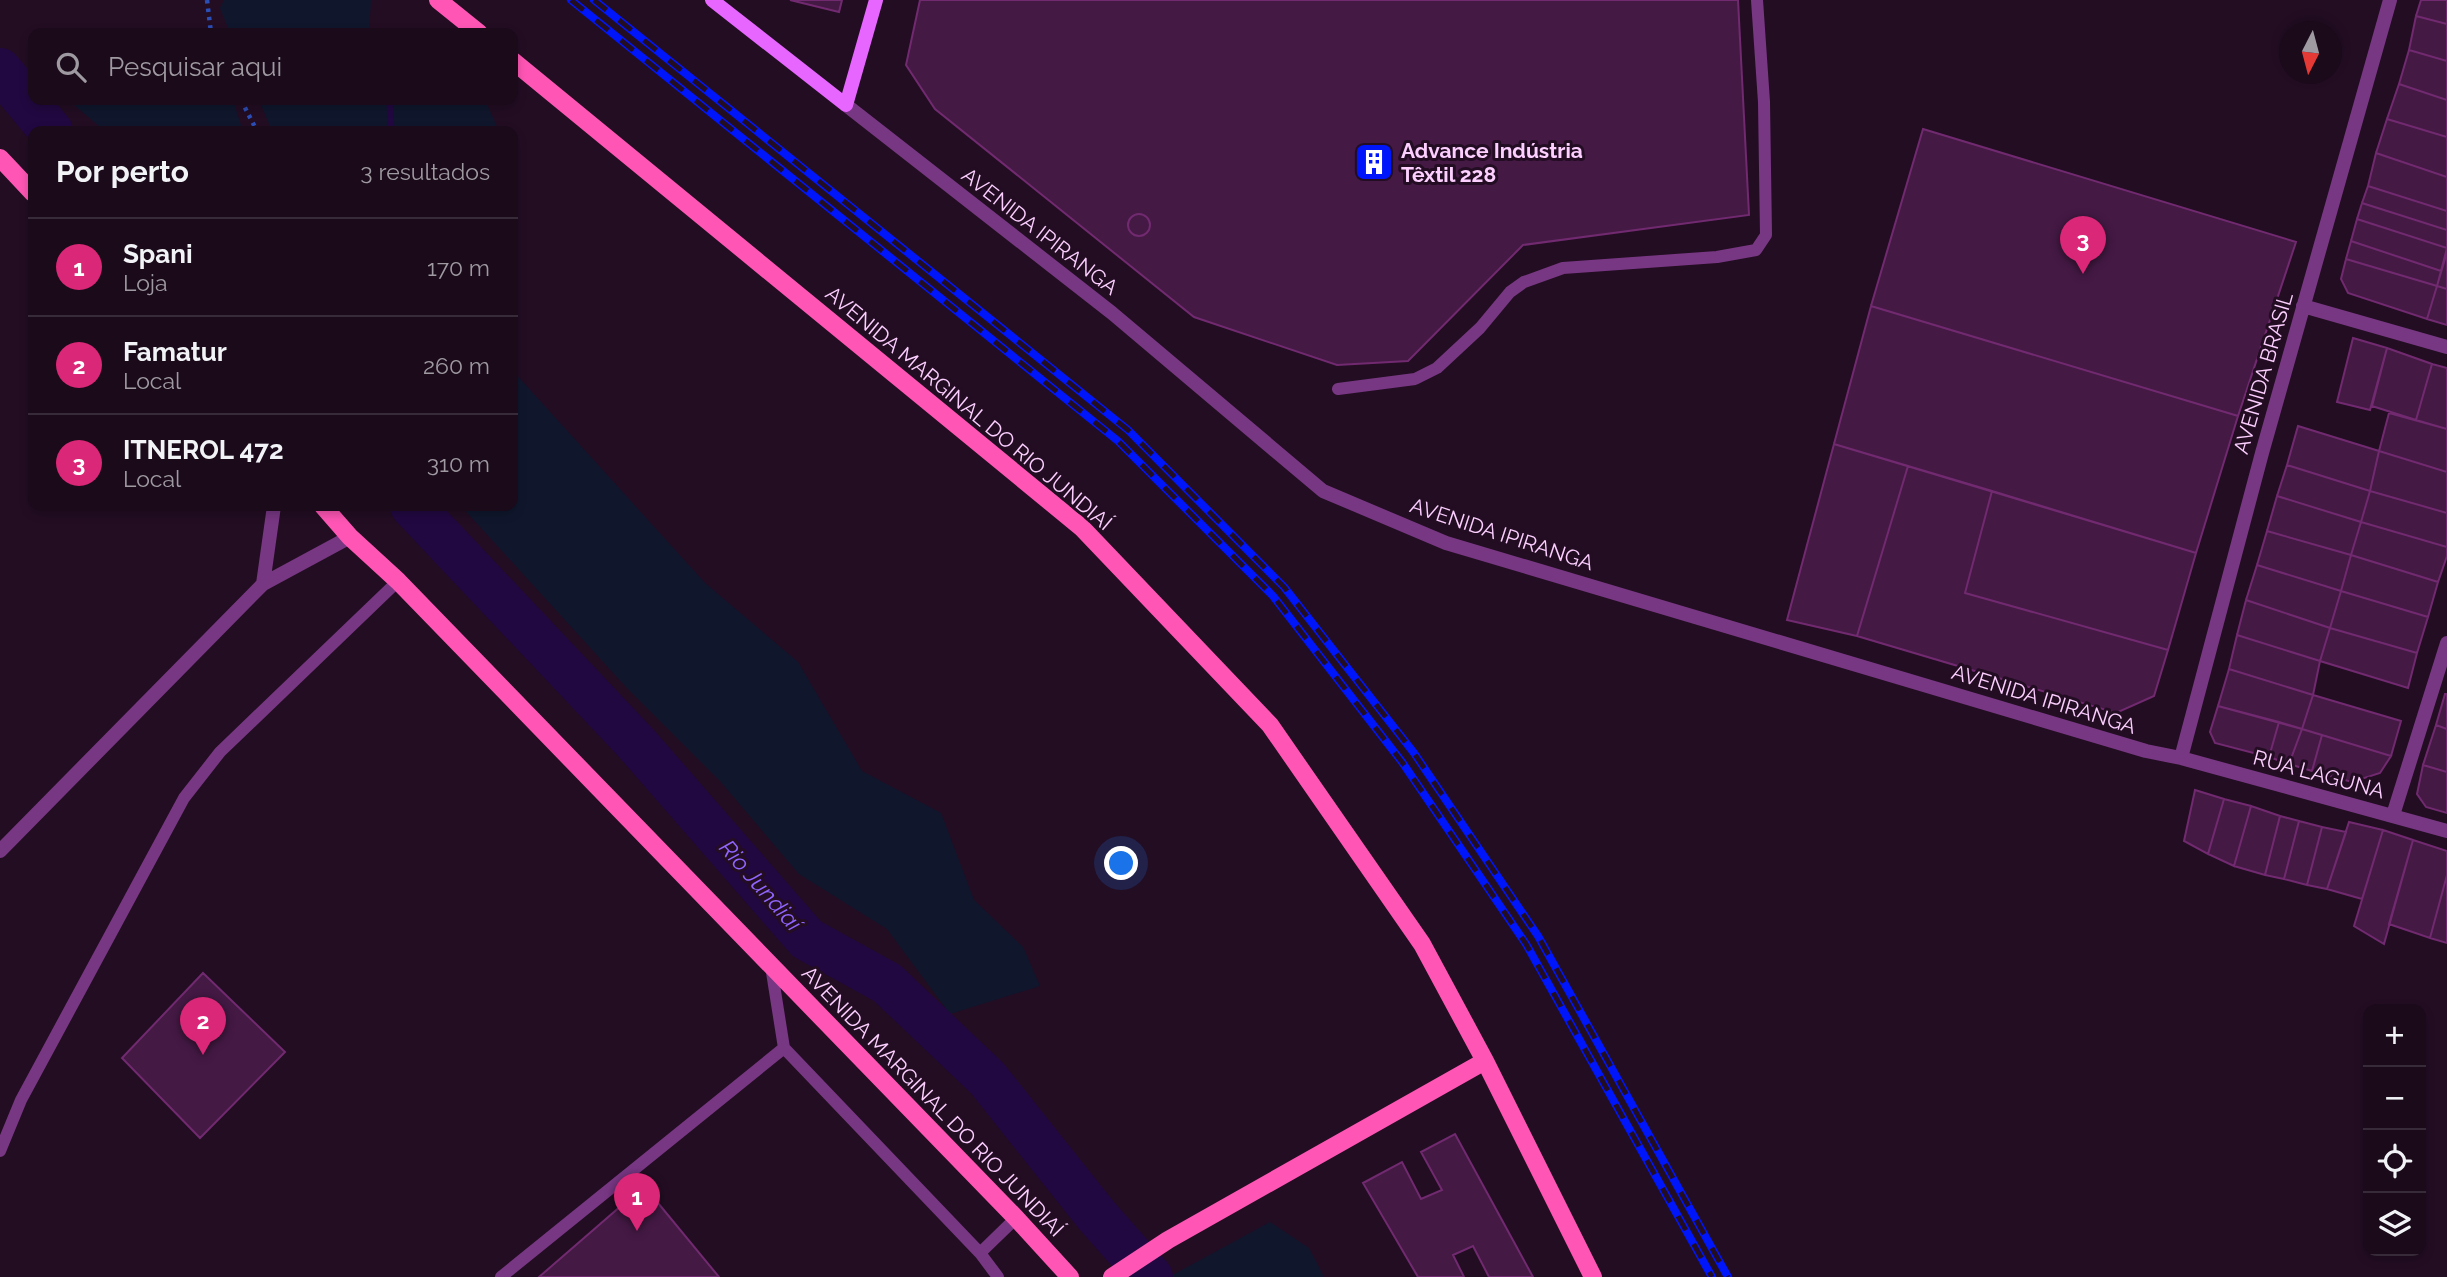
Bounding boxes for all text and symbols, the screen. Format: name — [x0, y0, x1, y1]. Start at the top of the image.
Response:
north arrow — [2279, 21, 2342, 84]
search box — [28, 28, 518, 105]
icon: search — [52, 48, 90, 86]
text: Pesquisar aqui — [108, 52, 282, 82]
place label: Advance Indústria Têxtil 228 — [1401, 138, 1583, 187]
building icon: Advance Indústria Têxtil 228 — [1353, 141, 1395, 183]
text: Por perto — [56, 154, 189, 189]
text: 3 resultados — [360, 158, 490, 185]
street label: AVENIDA IPIRANGA — [957, 162, 1123, 300]
pin: 3 — [2060, 216, 2106, 274]
text: Spani — [123, 239, 193, 269]
text: 1 — [73, 254, 85, 281]
text: 170 m — [427, 254, 490, 281]
text: Loja — [123, 269, 168, 296]
street label: AVENIDA MARGINAL DO RIO JUNDIAÍ — [821, 281, 1117, 535]
street label: AVENIDA BRASIL — [2228, 289, 2298, 457]
text: Famatur — [123, 337, 227, 367]
text: 2 — [73, 352, 85, 379]
text: 260 m — [423, 352, 490, 379]
text: Local — [123, 367, 181, 394]
text: ITNEROL 472 — [123, 435, 284, 465]
text: 3 — [73, 450, 85, 477]
text: 310 m — [427, 450, 490, 477]
text: Local — [123, 465, 181, 492]
street label: AVENIDA IPIRANGA — [1407, 493, 1597, 575]
street label: AVENIDA IPIRANGA — [1949, 659, 2139, 739]
street label: RUA LAGUNA — [2251, 744, 2387, 804]
water label: Rio Jundiaí — [714, 834, 809, 937]
your location — [1104, 846, 1138, 880]
street label: AVENIDA MARGINAL DO RIO JUNDIAÍ — [797, 961, 1069, 1241]
pin: 2 — [180, 997, 226, 1055]
map controls — [2363, 1004, 2426, 1256]
button: + — [2363, 1004, 2426, 1067]
button: − — [2363, 1067, 2426, 1130]
button: locate — [2363, 1130, 2426, 1193]
pin: 1 — [614, 1173, 660, 1231]
button: layers — [2363, 1193, 2426, 1256]

